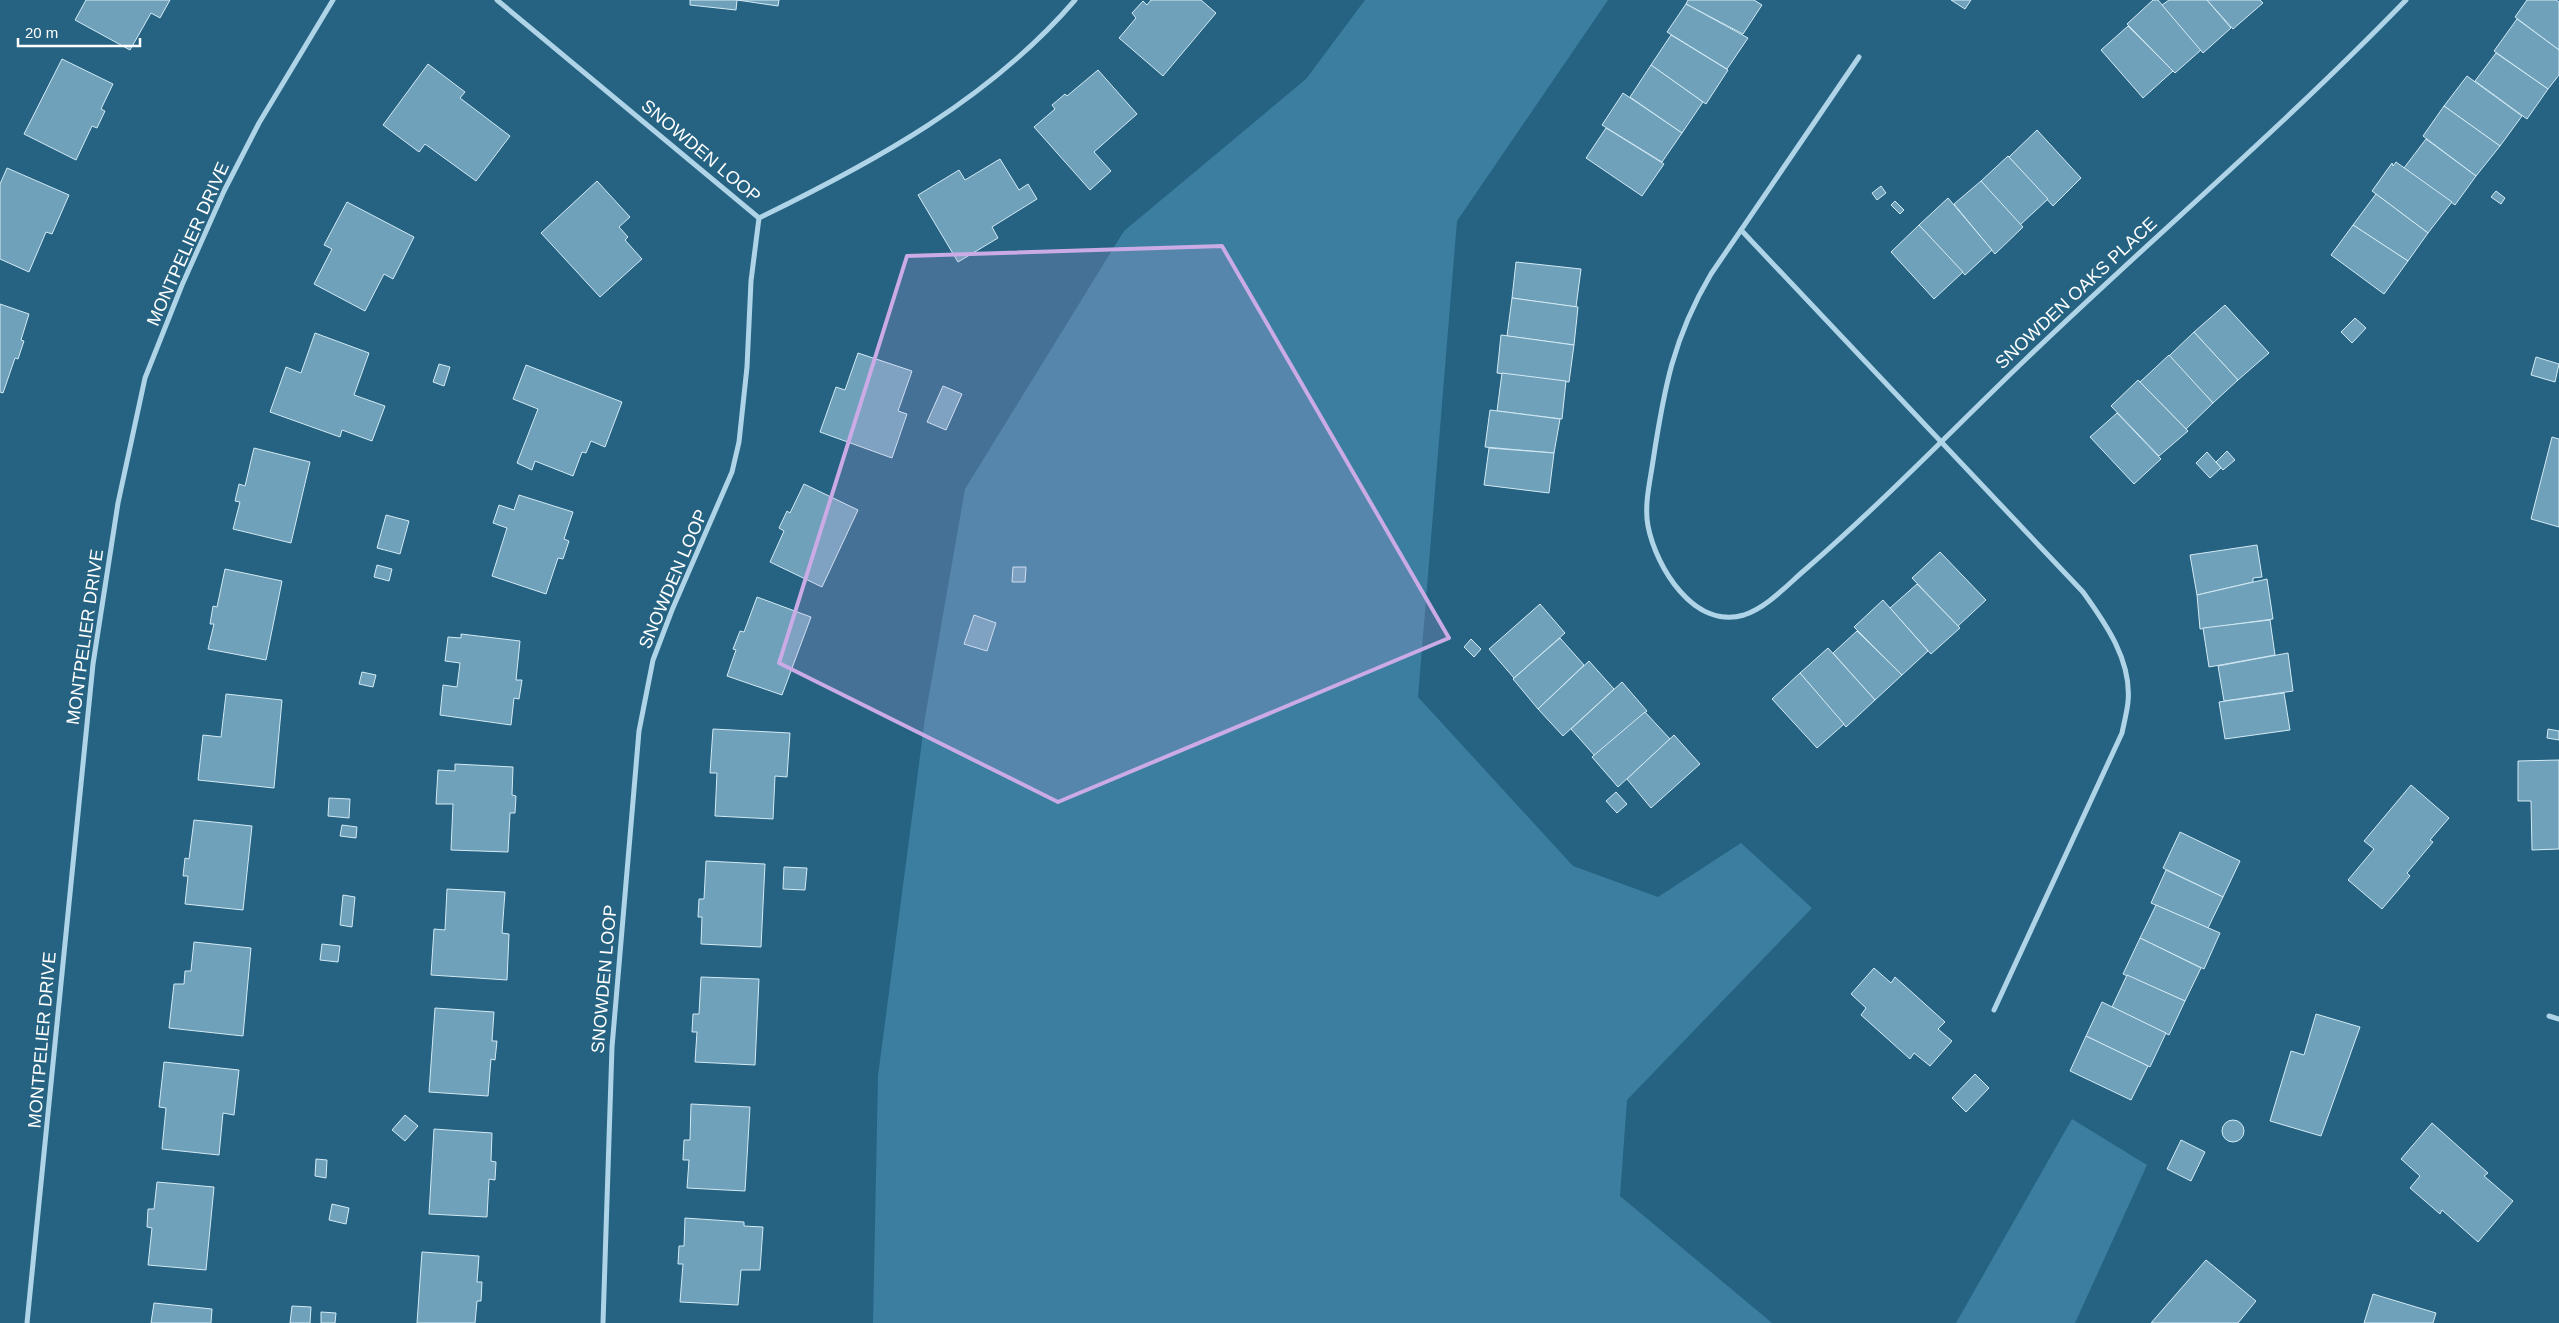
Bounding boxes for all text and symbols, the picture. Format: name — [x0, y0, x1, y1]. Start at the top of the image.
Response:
scale bar — [18, 15, 140, 47]
text: 20 m — [25, 24, 58, 41]
street label: SNOWDEN LOOP — [637, 95, 765, 207]
street label: MONTPELIER DRIVE — [143, 159, 233, 329]
street label: SNOWDEN OAKS PLACE — [1991, 213, 2161, 373]
street label: SNOWDEN LOOP — [635, 507, 711, 651]
street label: MONTPELIER DRIVE — [63, 548, 107, 726]
street label: SNOWDEN LOOP — [588, 904, 620, 1054]
street label: MONTPELIER DRIVE — [24, 951, 60, 1129]

